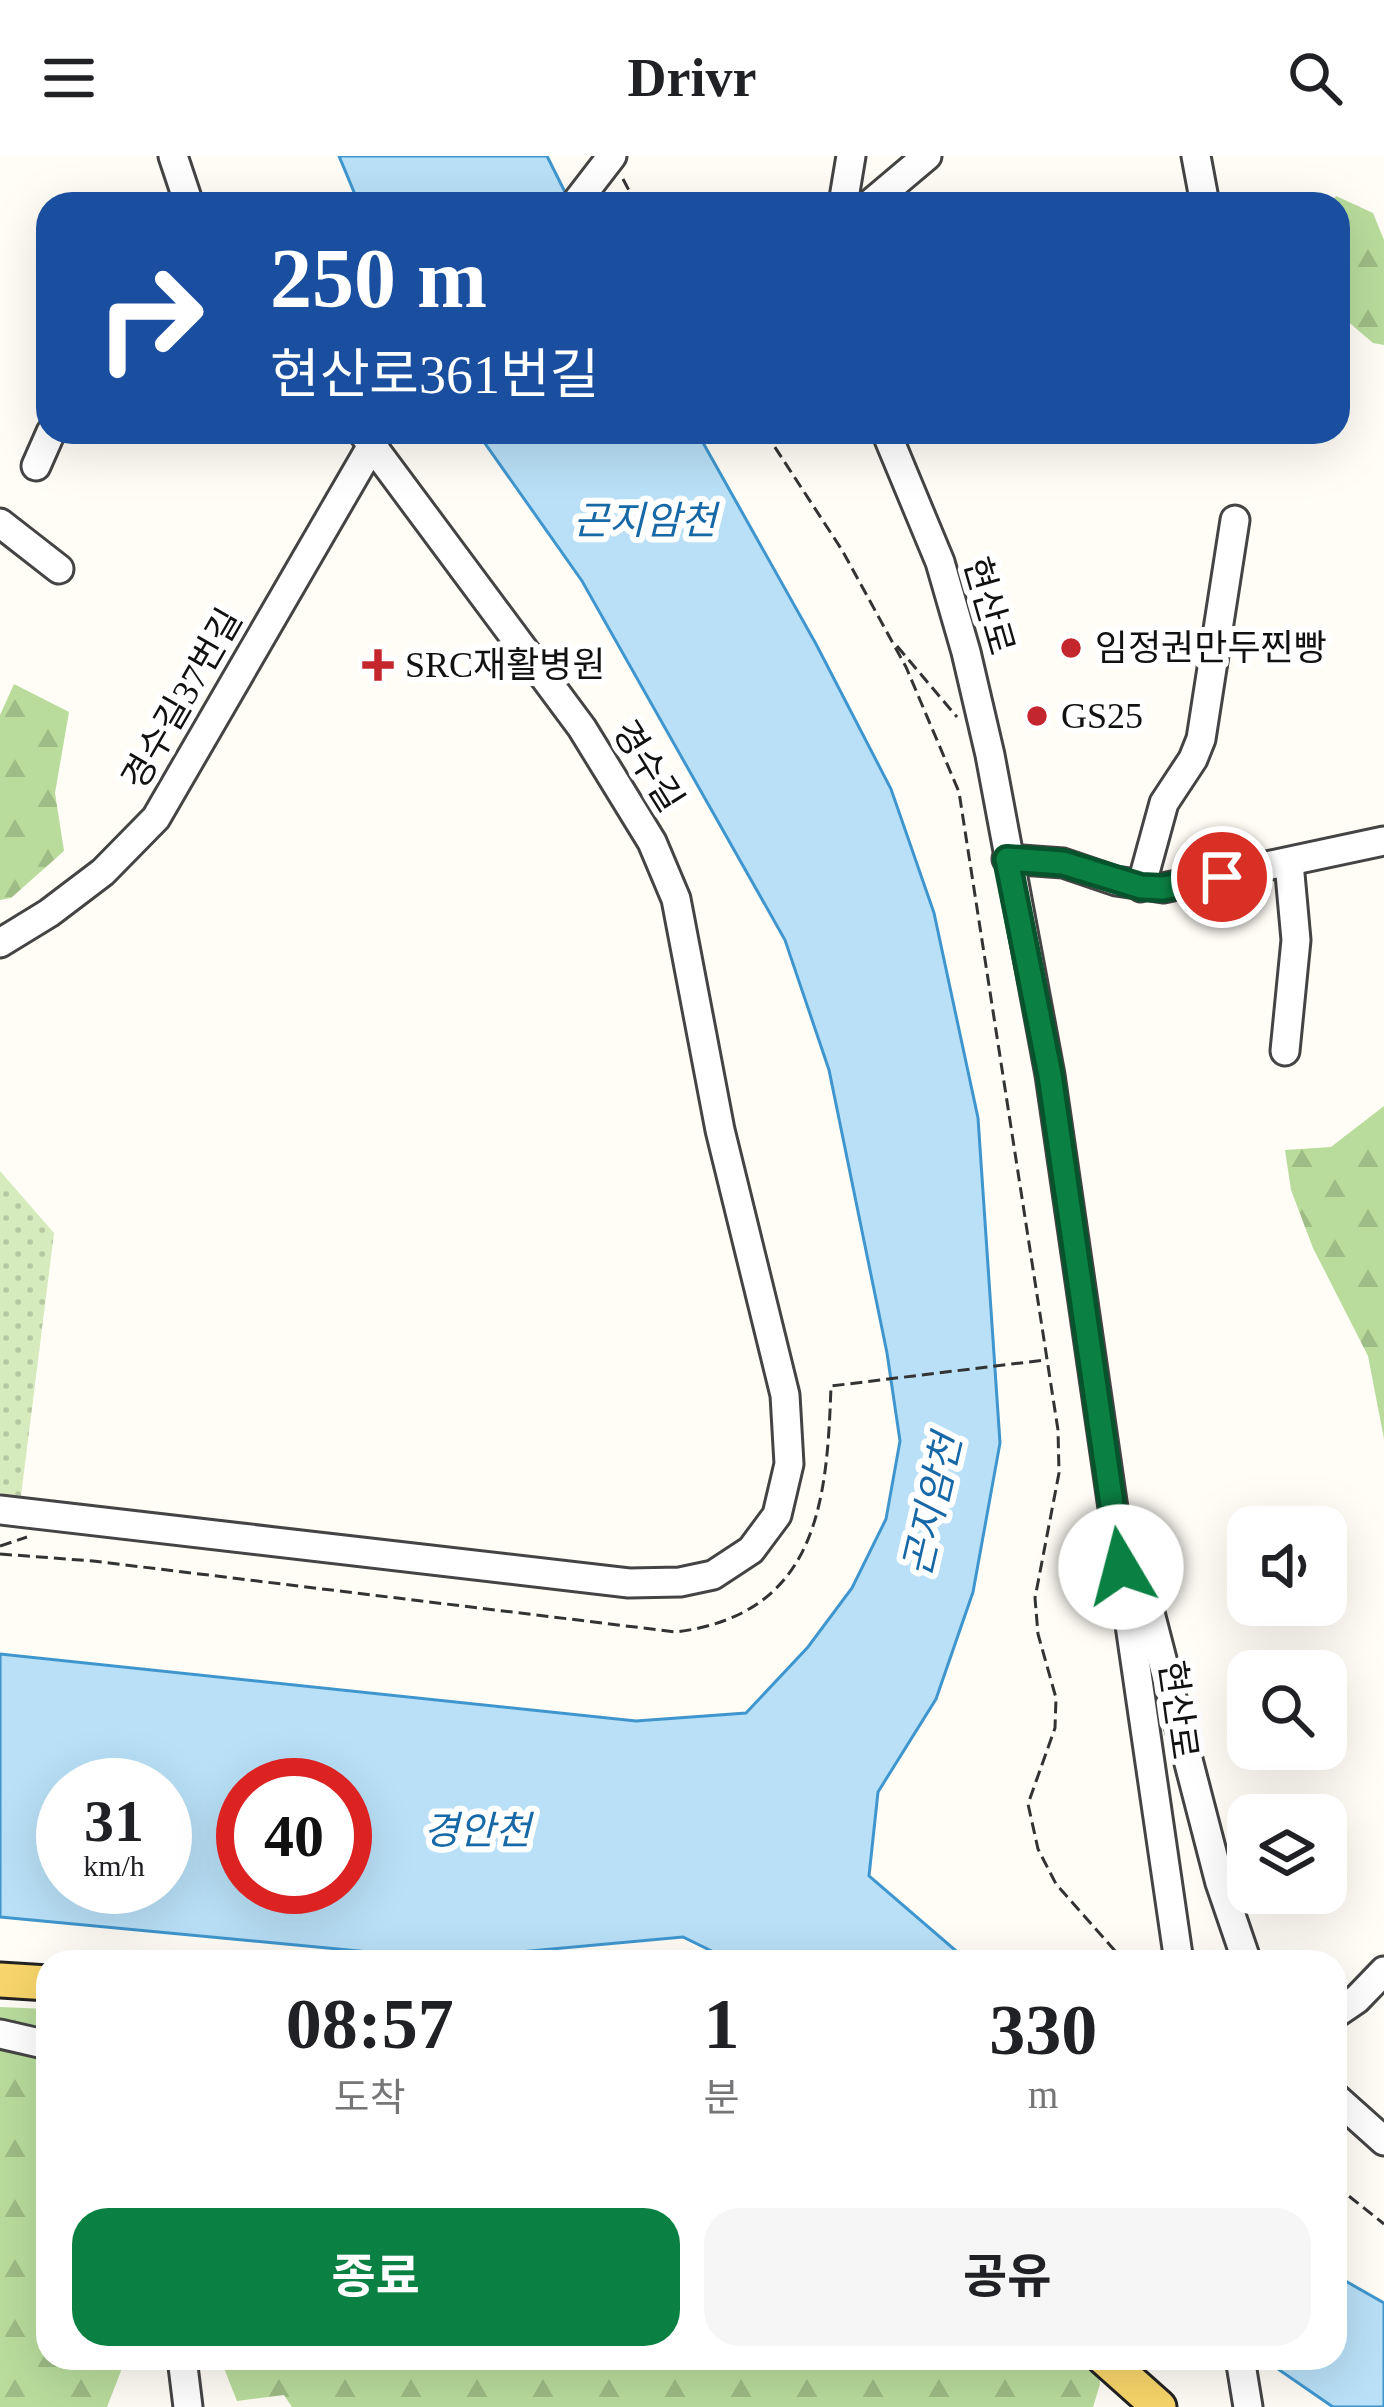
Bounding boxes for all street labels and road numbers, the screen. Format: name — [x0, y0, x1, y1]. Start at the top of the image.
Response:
street label: 현산로 — [956, 553, 1022, 659]
street label: 경수길37번길 — [114, 602, 250, 796]
street label: 경수길 — [605, 713, 691, 819]
street label: 현산로 — [1151, 1658, 1205, 1762]

